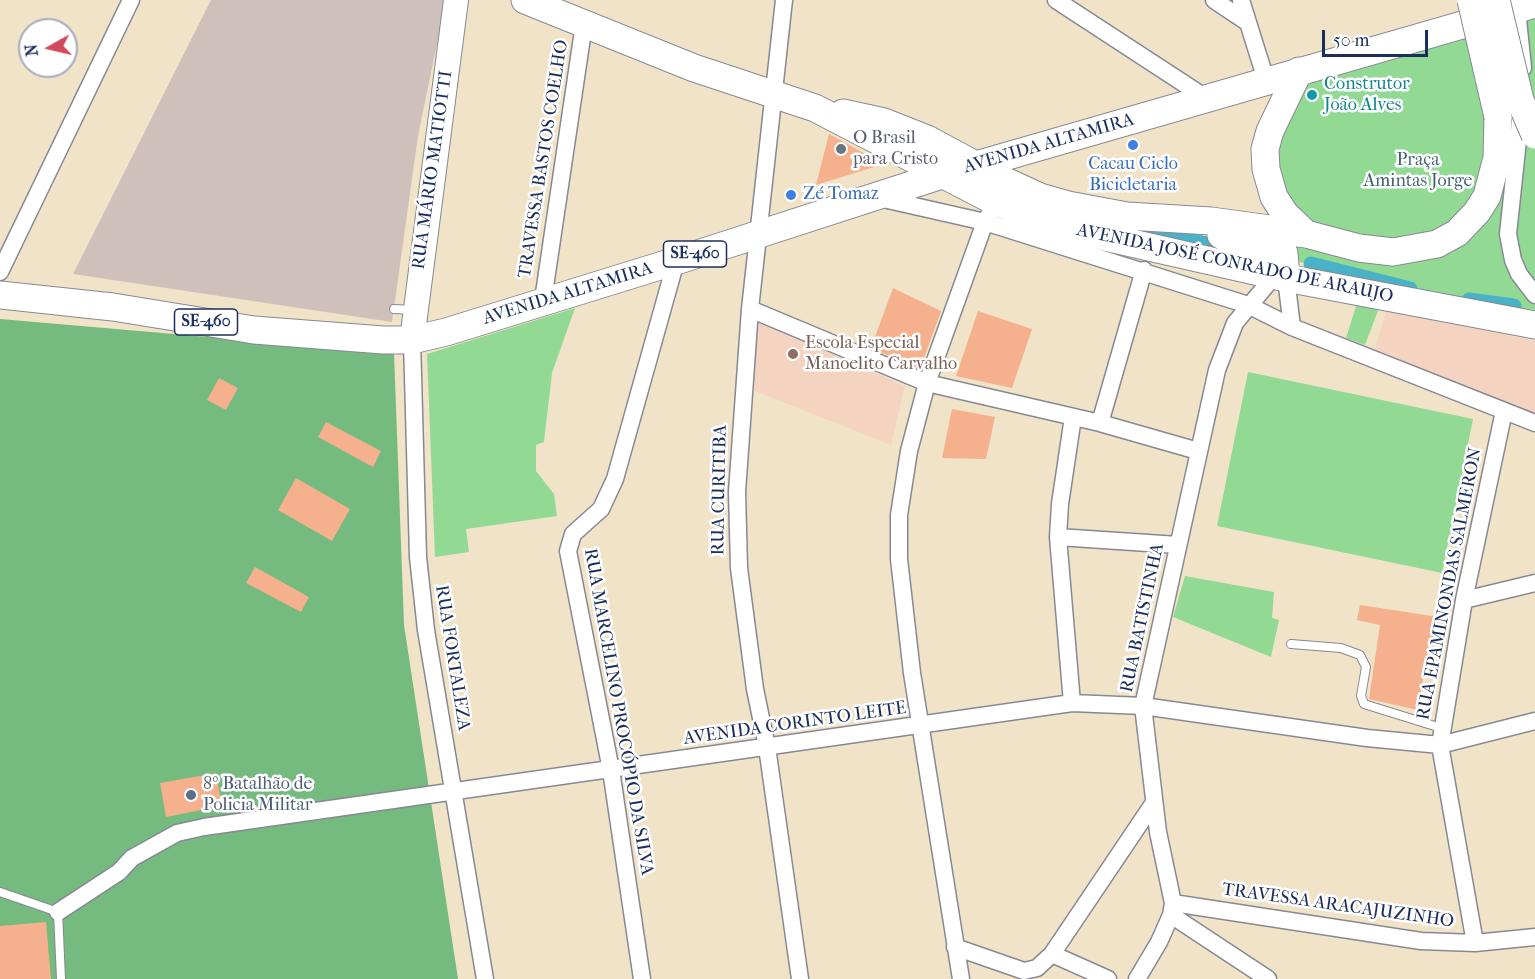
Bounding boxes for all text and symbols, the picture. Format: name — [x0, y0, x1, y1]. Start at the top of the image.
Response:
north arrow — [18, 18, 78, 78]
scale bar — [1325, 18, 1432, 56]
text: 50 m — [1333, 30, 1369, 51]
street label: TRAVESSA BASTOS COELHO — [514, 38, 574, 280]
text: N — [21, 43, 42, 58]
street label: RUA MÁRIO MATIOTTI — [408, 69, 458, 271]
place label: Construtor João Alves — [1324, 74, 1410, 116]
marker: Construtor João Alves — [1305, 88, 1319, 102]
street label: AVENIDA ALTAMIRA — [961, 109, 1137, 179]
place label: O Brasil para Cristo — [853, 128, 938, 170]
marker: Cacau Ciclo Bicicletaria — [1126, 138, 1140, 152]
marker: O Brasil para Cristo — [834, 142, 848, 156]
park label: Praça Amintas Jorge — [1363, 150, 1473, 192]
place label: Cacau Ciclo Bicicletaria — [1088, 154, 1178, 196]
place label: Zé Tomaz — [803, 184, 879, 206]
marker: Zé Tomaz — [784, 188, 798, 202]
street label: AVENIDA JOSÉ CONRADO DE ARAUJO — [1075, 220, 1395, 308]
road number: SE-460 — [664, 241, 726, 267]
street label: AVENIDA ALTAMIRA — [481, 258, 655, 330]
road number: SE-460 — [174, 309, 238, 335]
place label: Escola Especial Manoelito Carvalho — [805, 333, 957, 376]
marker: Escola Especial Manoelito Carvalho — [786, 347, 800, 361]
street label: RUA CURITIBA — [708, 424, 732, 556]
street label: RUA EPAMINONDAS SALMERON — [1413, 446, 1487, 722]
street label: RUA BATISTINHA — [1117, 541, 1169, 695]
street label: RUA MARCELINO PROCÓPIO DA SILVA — [579, 547, 657, 877]
street label: RUA FORTALEZA — [430, 584, 474, 732]
street label: AVENIDA CORINTO LEITE — [682, 698, 908, 750]
place label: 8º Batalhão de Policia Militar — [203, 774, 312, 816]
marker: 8º Batalhão de Policia Militar — [184, 788, 198, 802]
street label: TRAVESSA ARACAJUZINHO — [1221, 879, 1455, 933]

